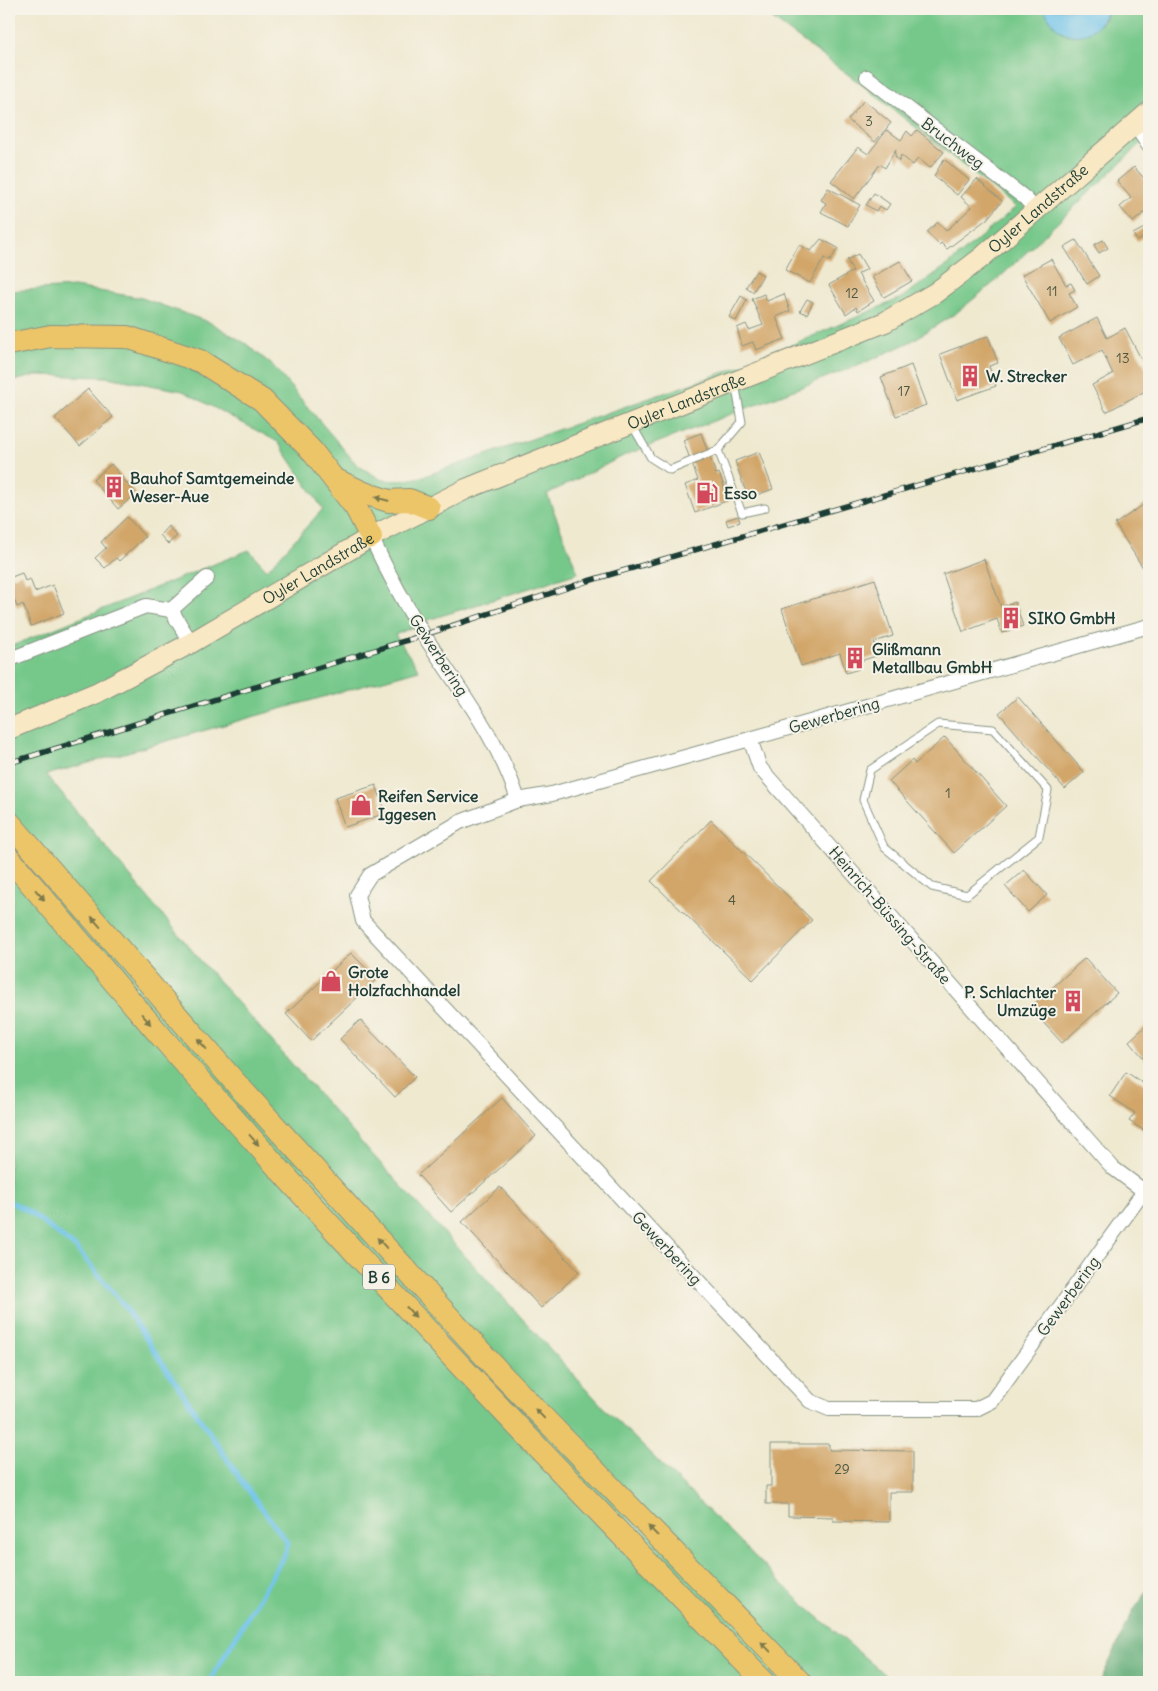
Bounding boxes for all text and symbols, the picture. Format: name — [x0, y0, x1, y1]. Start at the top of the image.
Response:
house number: 3 — [865, 112, 873, 130]
street label: Bruchweg — [918, 113, 988, 173]
street label: Oyler Landstraße — [984, 160, 1092, 257]
house number: 11 — [1046, 282, 1058, 300]
house number: 12 — [845, 284, 859, 302]
house number: 13 — [1116, 349, 1130, 367]
building icon: W. Strecker — [957, 363, 983, 389]
place label: W. Strecker — [986, 366, 1068, 386]
street label: Oyler Landstraße — [624, 369, 749, 434]
house number: 17 — [898, 382, 910, 400]
place label: Bauhof Samtgemeinde Weser-Aue — [130, 468, 295, 506]
building icon: Bauhof Samtgemeinde Weser-Aue — [101, 474, 127, 500]
fuel station icon: Esso — [694, 480, 720, 506]
place label: Esso — [724, 483, 757, 503]
one-way arrow — [375, 494, 390, 502]
street label: Oyler Landstraße — [259, 528, 377, 609]
building icon: SIKO GmbH — [998, 605, 1024, 631]
place label: SIKO GmbH — [1028, 608, 1116, 628]
street label: Gewerbering — [405, 610, 473, 700]
place label: Glißmann Metallbau GmbH — [872, 639, 993, 677]
building icon: Glißmann Metallbau GmbH — [842, 645, 868, 671]
street label: Gewerbering — [786, 692, 882, 738]
house number: 1 — [945, 784, 951, 802]
place label: Reifen Service Iggesen — [378, 786, 479, 825]
shop icon: Reifen Service Iggesen — [348, 792, 374, 818]
street label: Heinrich-Büssing-Straße — [825, 842, 955, 988]
one-way arrow — [35, 889, 46, 902]
house number: 4 — [728, 891, 736, 909]
one-way arrow — [90, 915, 101, 928]
place label: Grote Holzfachhandel — [348, 962, 460, 1000]
shop icon: Grote Holzfachhandel — [318, 968, 344, 994]
place label: P. Schlachter Umzüge — [964, 982, 1056, 1021]
building icon: P. Schlachter Umzüge — [1060, 988, 1086, 1014]
one-way arrow — [141, 1012, 152, 1025]
one-way arrow — [196, 1039, 208, 1051]
one-way arrow — [248, 1133, 260, 1145]
street label: Gewerbering — [628, 1207, 706, 1289]
one-way arrow — [376, 1238, 388, 1250]
street label: Gewerbering — [1032, 1252, 1104, 1340]
road number: B 6 — [363, 1264, 395, 1290]
one-way arrow — [405, 1306, 417, 1318]
one-way arrow — [534, 1408, 546, 1420]
house number: 29 — [834, 1460, 850, 1478]
one-way arrow — [647, 1525, 659, 1537]
one-way arrow — [760, 1642, 772, 1654]

